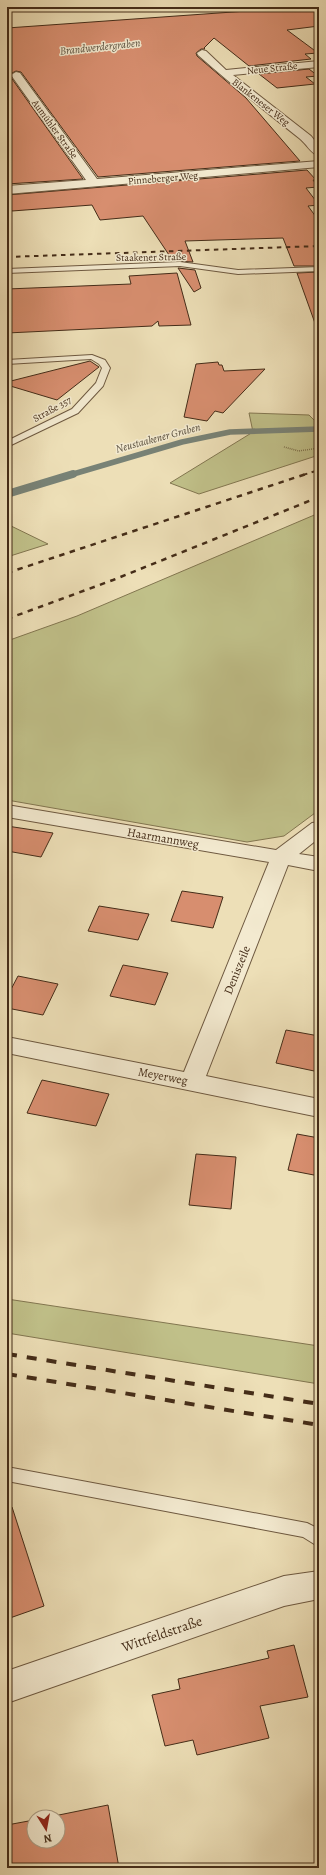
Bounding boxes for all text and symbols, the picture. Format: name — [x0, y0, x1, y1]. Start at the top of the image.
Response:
water label: Brandwerdergraben — [59, 35, 142, 59]
street label: Neue Straße — [246, 59, 298, 77]
street label: Blankeneser Weg — [229, 75, 293, 129]
street label: Aumühler Straße — [29, 96, 81, 162]
street label: Pinneberger Weg — [127, 168, 199, 188]
street label: Staakener Straße — [116, 250, 187, 264]
street label: Straße 357 — [30, 393, 74, 425]
water label: Neustaakener Graben — [114, 419, 203, 457]
street label: Haarmannweg — [126, 824, 200, 852]
street label: Deniszeile — [220, 943, 254, 997]
street label: Meyerweg — [137, 1063, 189, 1089]
street label: Wittfeldstraße — [118, 1611, 205, 1657]
north arrow — [26, 1809, 66, 1849]
text: N — [42, 1830, 53, 1846]

